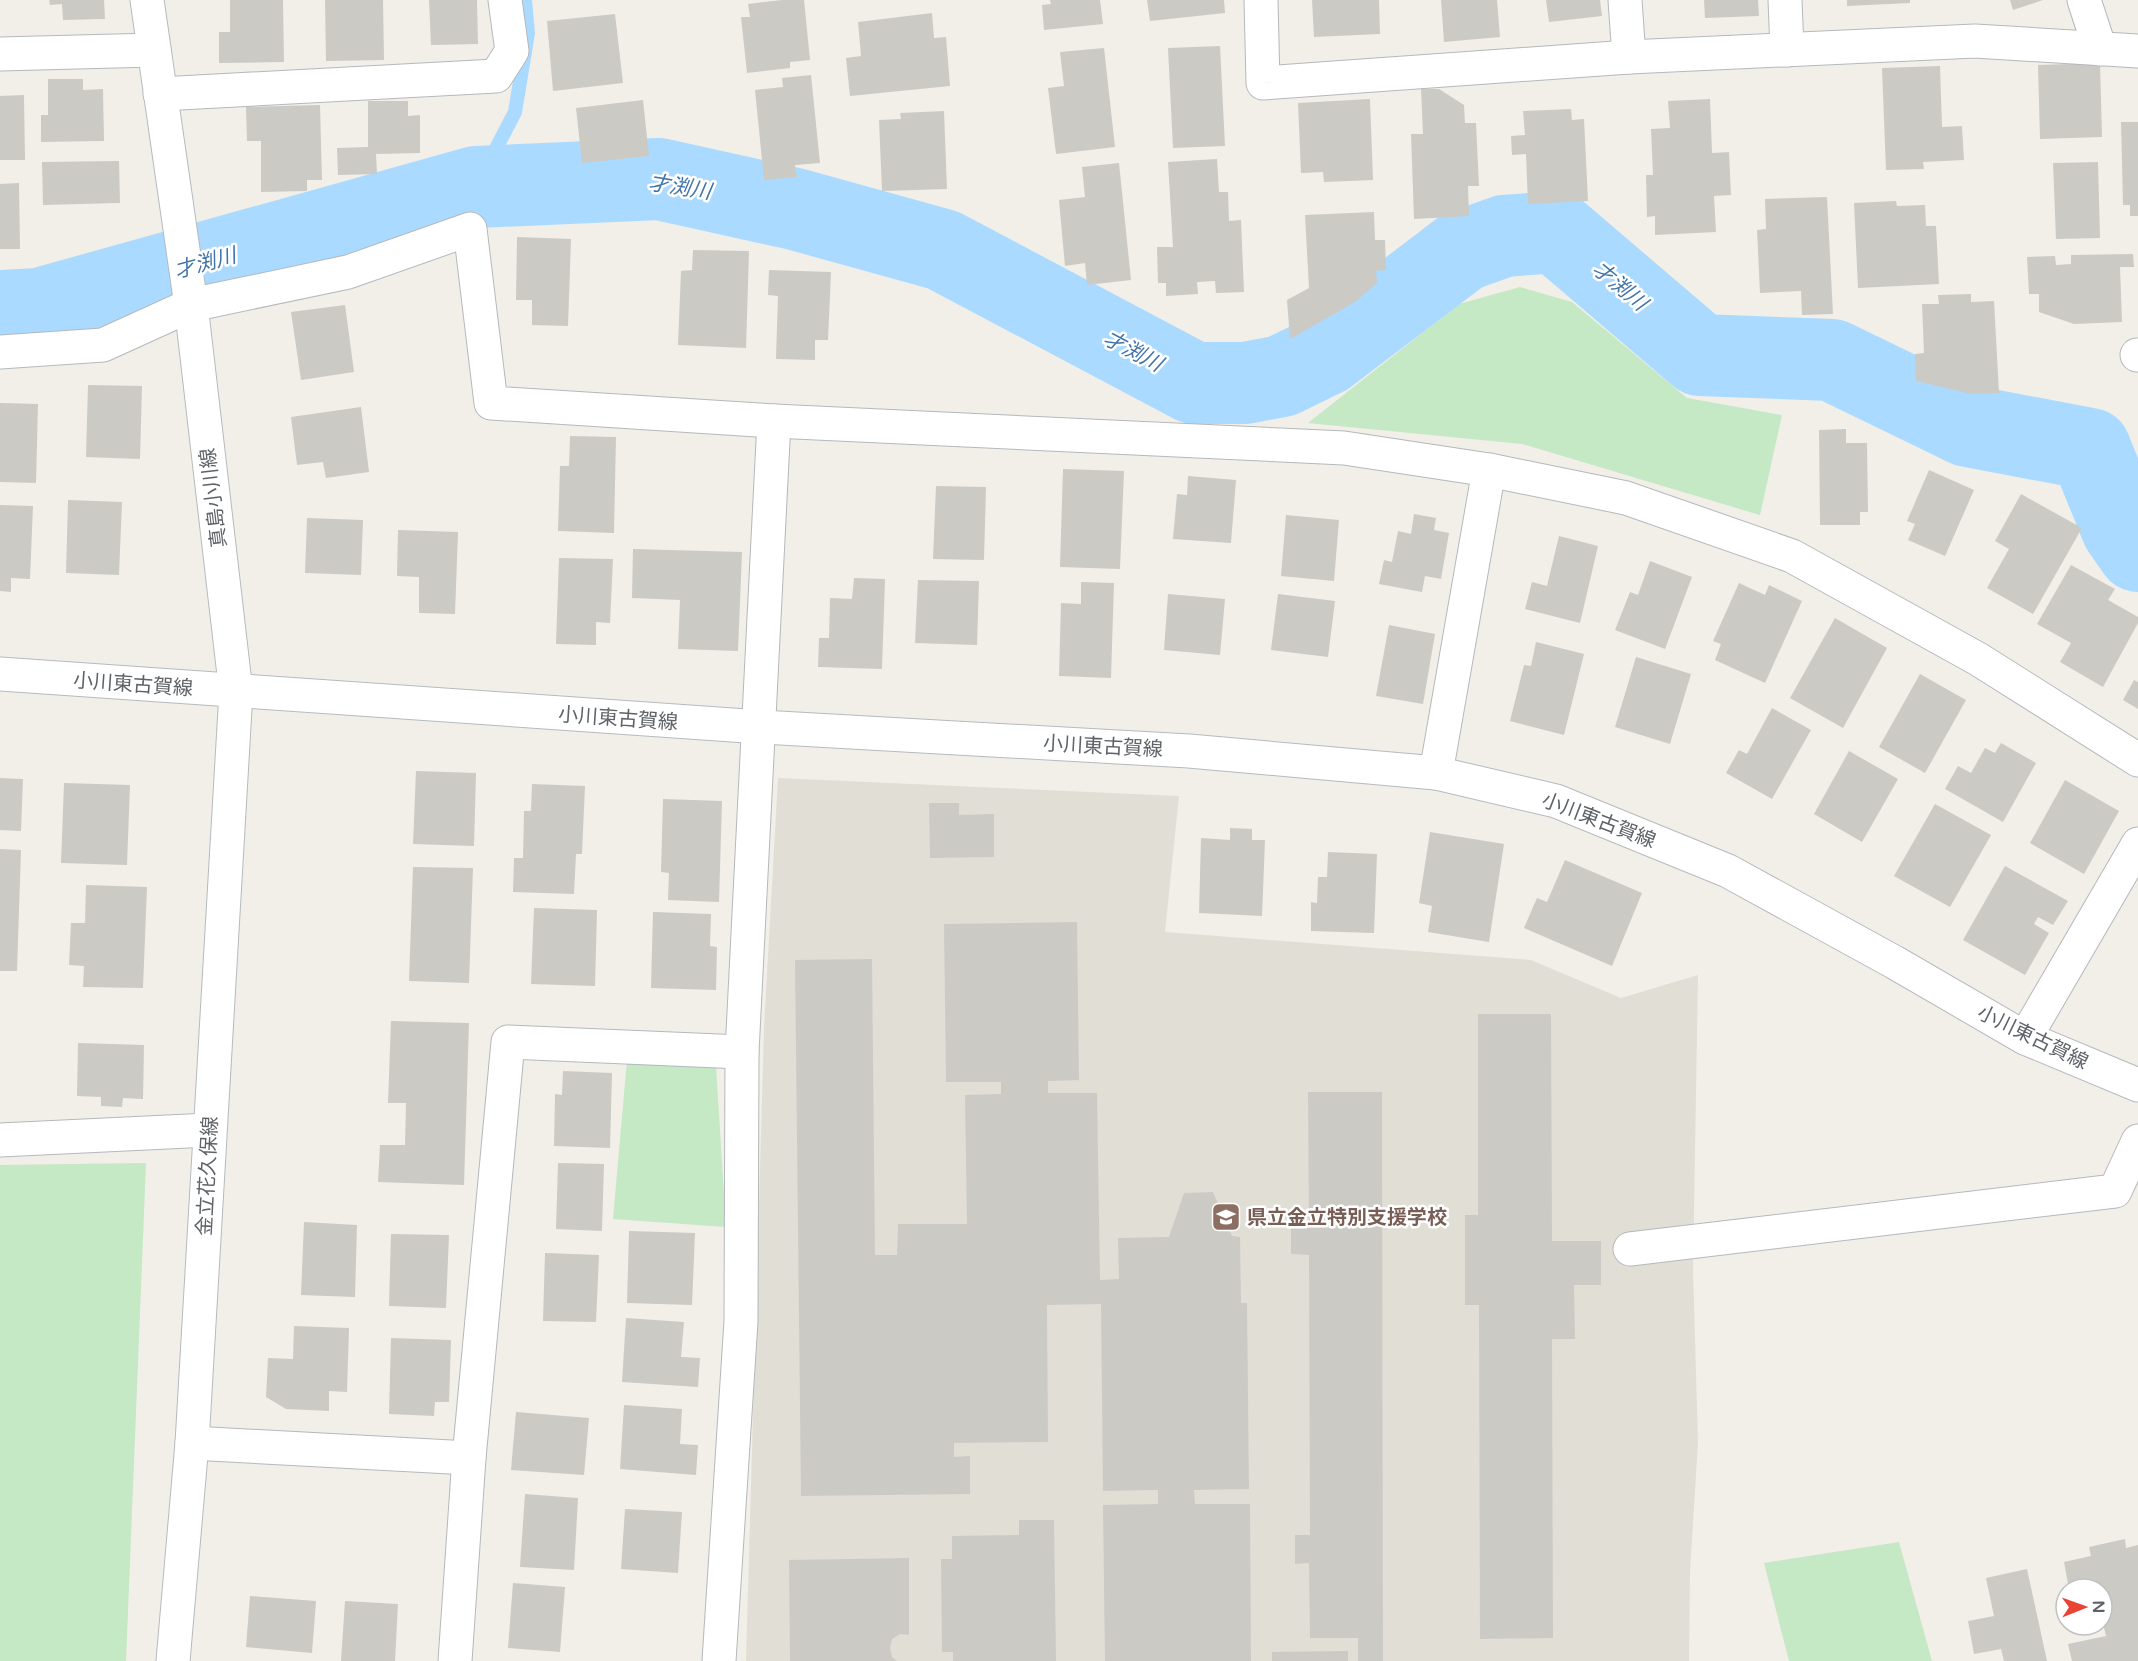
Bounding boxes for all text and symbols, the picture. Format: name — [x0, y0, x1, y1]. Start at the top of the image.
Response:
water label: 才渕川 — [647, 170, 715, 205]
water label: 才渕川 — [171, 243, 241, 284]
water label: 才渕川 — [1588, 257, 1653, 317]
water label: 才渕川 — [1099, 326, 1168, 378]
street label: 真島小川線 — [196, 447, 232, 549]
street label: 小川東古賀線 — [72, 669, 194, 701]
street label: 小川東古賀線 — [557, 703, 679, 735]
street label: 小川東古賀線 — [1042, 732, 1163, 762]
street label: 小川東古賀線 — [1538, 788, 1659, 854]
street label: 小川東古賀線 — [1973, 1001, 2092, 1075]
street label: 金立花久保線 — [193, 1116, 223, 1237]
school or university icon: 県立金立特別支援学校 — [1210, 1201, 1242, 1233]
place label: 県立金立特別支援学校 — [1247, 1206, 1447, 1230]
north arrow — [2054, 1577, 2114, 1637]
text: N — [2088, 1600, 2108, 1613]

